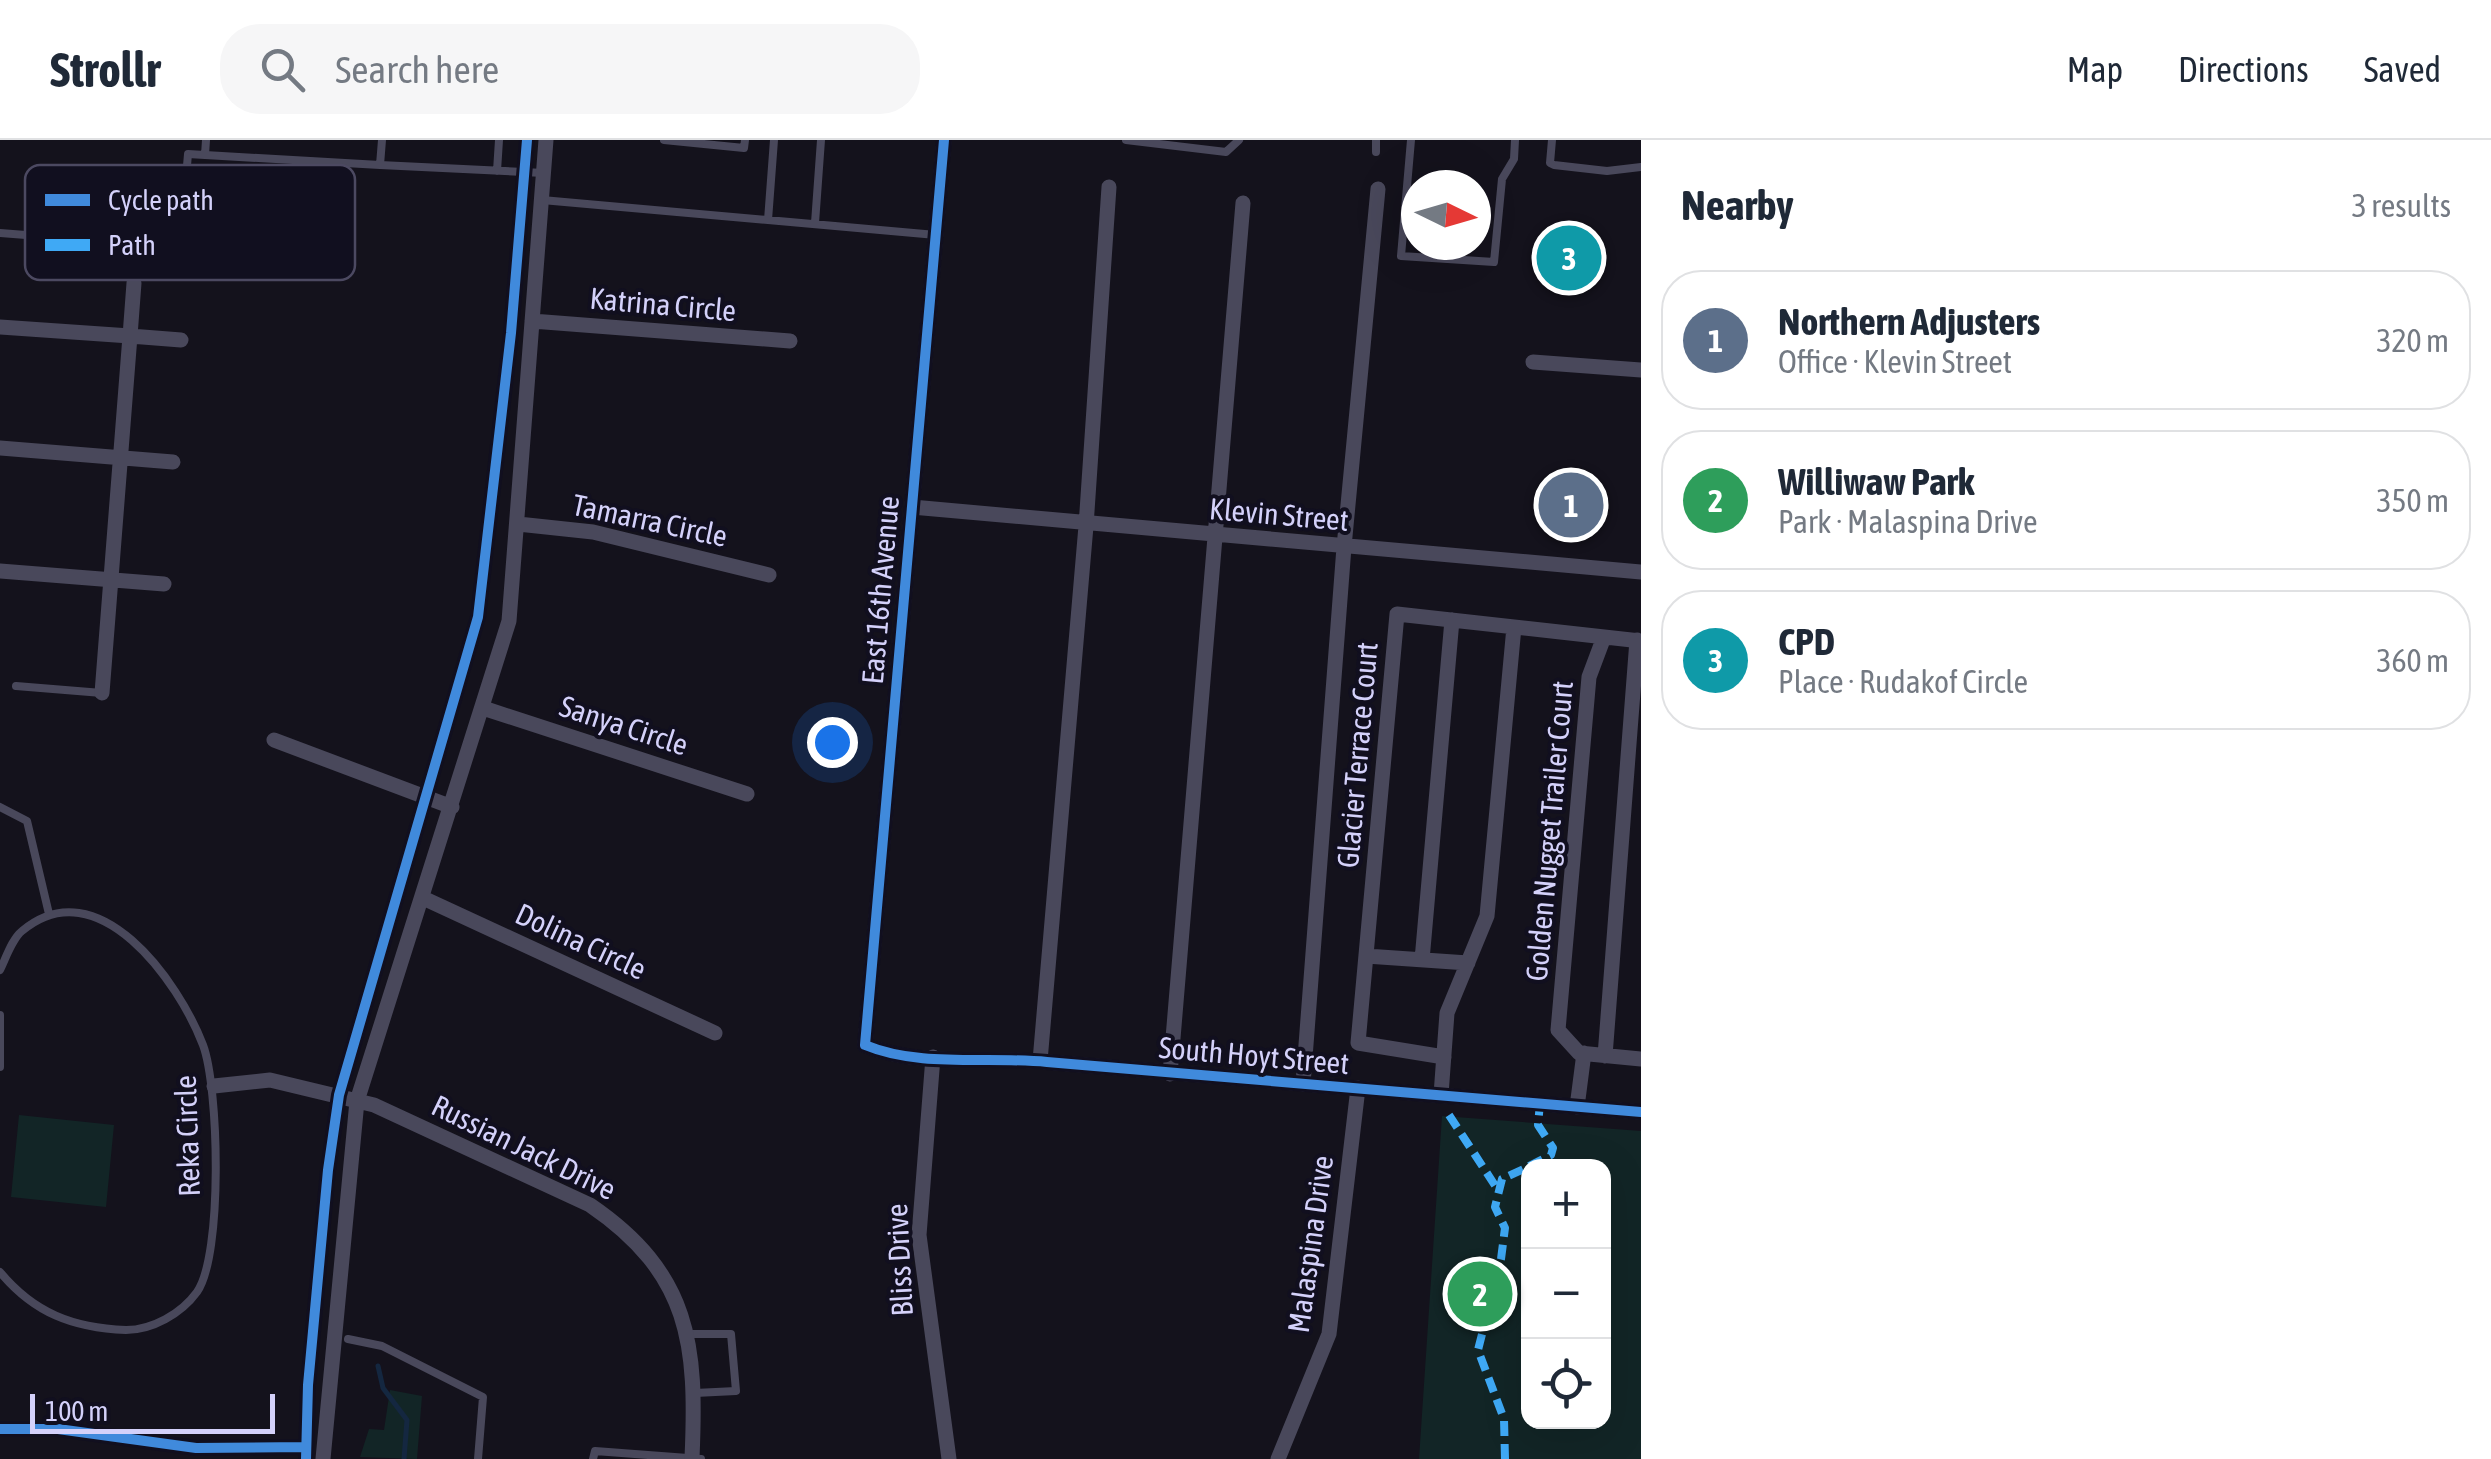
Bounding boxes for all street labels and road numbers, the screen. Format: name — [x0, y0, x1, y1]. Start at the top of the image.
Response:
street label: Katrina Circle — [588, 281, 738, 327]
street label: Tamarra Circle — [570, 487, 730, 553]
street label: Klevin Street — [1208, 491, 1350, 537]
street label: East 16th Avenue — [855, 495, 905, 685]
street label: Glacier Terrace Court — [1330, 641, 1384, 869]
street label: Golden Nugget Trailer Court — [1519, 679, 1579, 983]
street label: Sanya Circle — [556, 688, 692, 762]
street label: Dolina Circle — [510, 896, 652, 986]
street label: South Hoyt Street — [1158, 1030, 1350, 1080]
street label: Reka Circle — [168, 1075, 206, 1197]
street label: Russian Jack Drive — [426, 1088, 622, 1206]
street label: Malaspina Drive — [1281, 1153, 1339, 1335]
street label: Bliss Drive — [879, 1203, 919, 1317]

